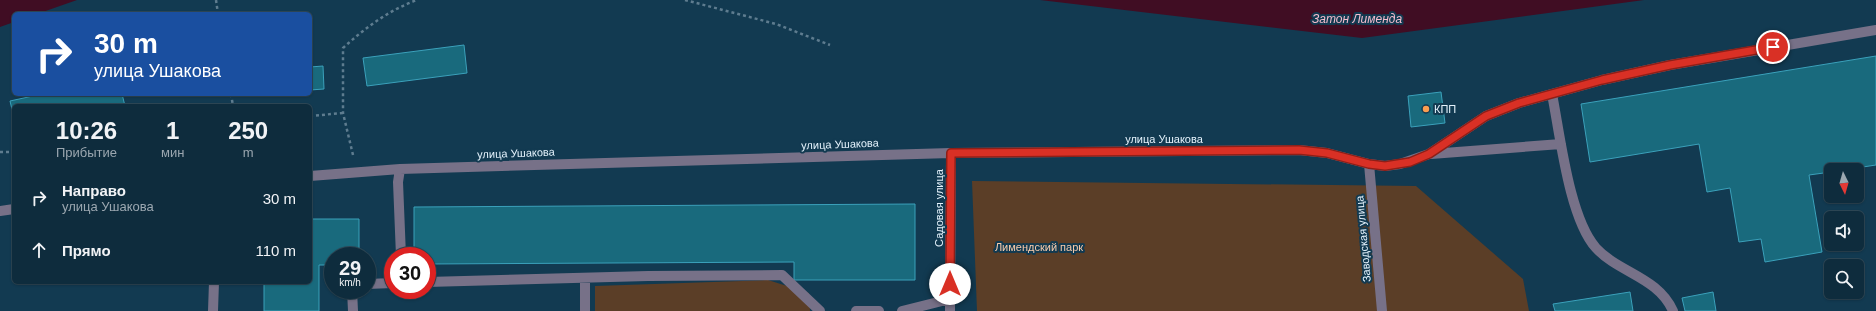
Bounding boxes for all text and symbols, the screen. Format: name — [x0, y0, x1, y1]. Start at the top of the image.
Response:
water label: Затон Лименда — [1312, 12, 1402, 26]
icon: right — [28, 28, 80, 80]
text: 30 m — [94, 28, 158, 59]
pin — [1756, 30, 1790, 64]
icon: arrive — [1762, 36, 1784, 58]
text: улица Ушакова — [94, 61, 221, 81]
place label: КПП — [1434, 103, 1456, 115]
marker: КПП — [1421, 104, 1431, 114]
text: 10:26 — [56, 117, 117, 144]
text: 1 — [166, 117, 179, 144]
text: 250 — [228, 117, 268, 144]
street label: улица Ушакова — [1125, 133, 1204, 145]
street label: улица Ушакова — [801, 137, 880, 151]
text: Прибытие — [56, 145, 117, 160]
text: мин — [161, 145, 184, 160]
text: m — [243, 145, 254, 160]
street label: улица Ушакова — [477, 146, 556, 160]
north arrow — [1824, 163, 1864, 203]
map controls — [1824, 163, 1864, 299]
street label: Садовая улица — [933, 168, 945, 247]
text: Направо — [62, 182, 126, 199]
icon: right — [28, 187, 50, 209]
text: 30 m — [263, 190, 296, 207]
street label: Заводская улица — [1353, 194, 1373, 283]
text: улица Ушакова — [62, 199, 154, 214]
button: sound — [1824, 211, 1864, 251]
icon: ahead — [28, 239, 50, 261]
park label: Лимендский парк — [995, 241, 1083, 253]
text: Прямо — [62, 242, 111, 259]
text: 110 m — [255, 242, 296, 259]
speed limit sign: 30 — [384, 247, 436, 299]
text: 29 — [339, 257, 361, 279]
button: search — [1824, 259, 1864, 299]
position arrow — [929, 263, 971, 305]
text: km/h — [339, 277, 361, 288]

